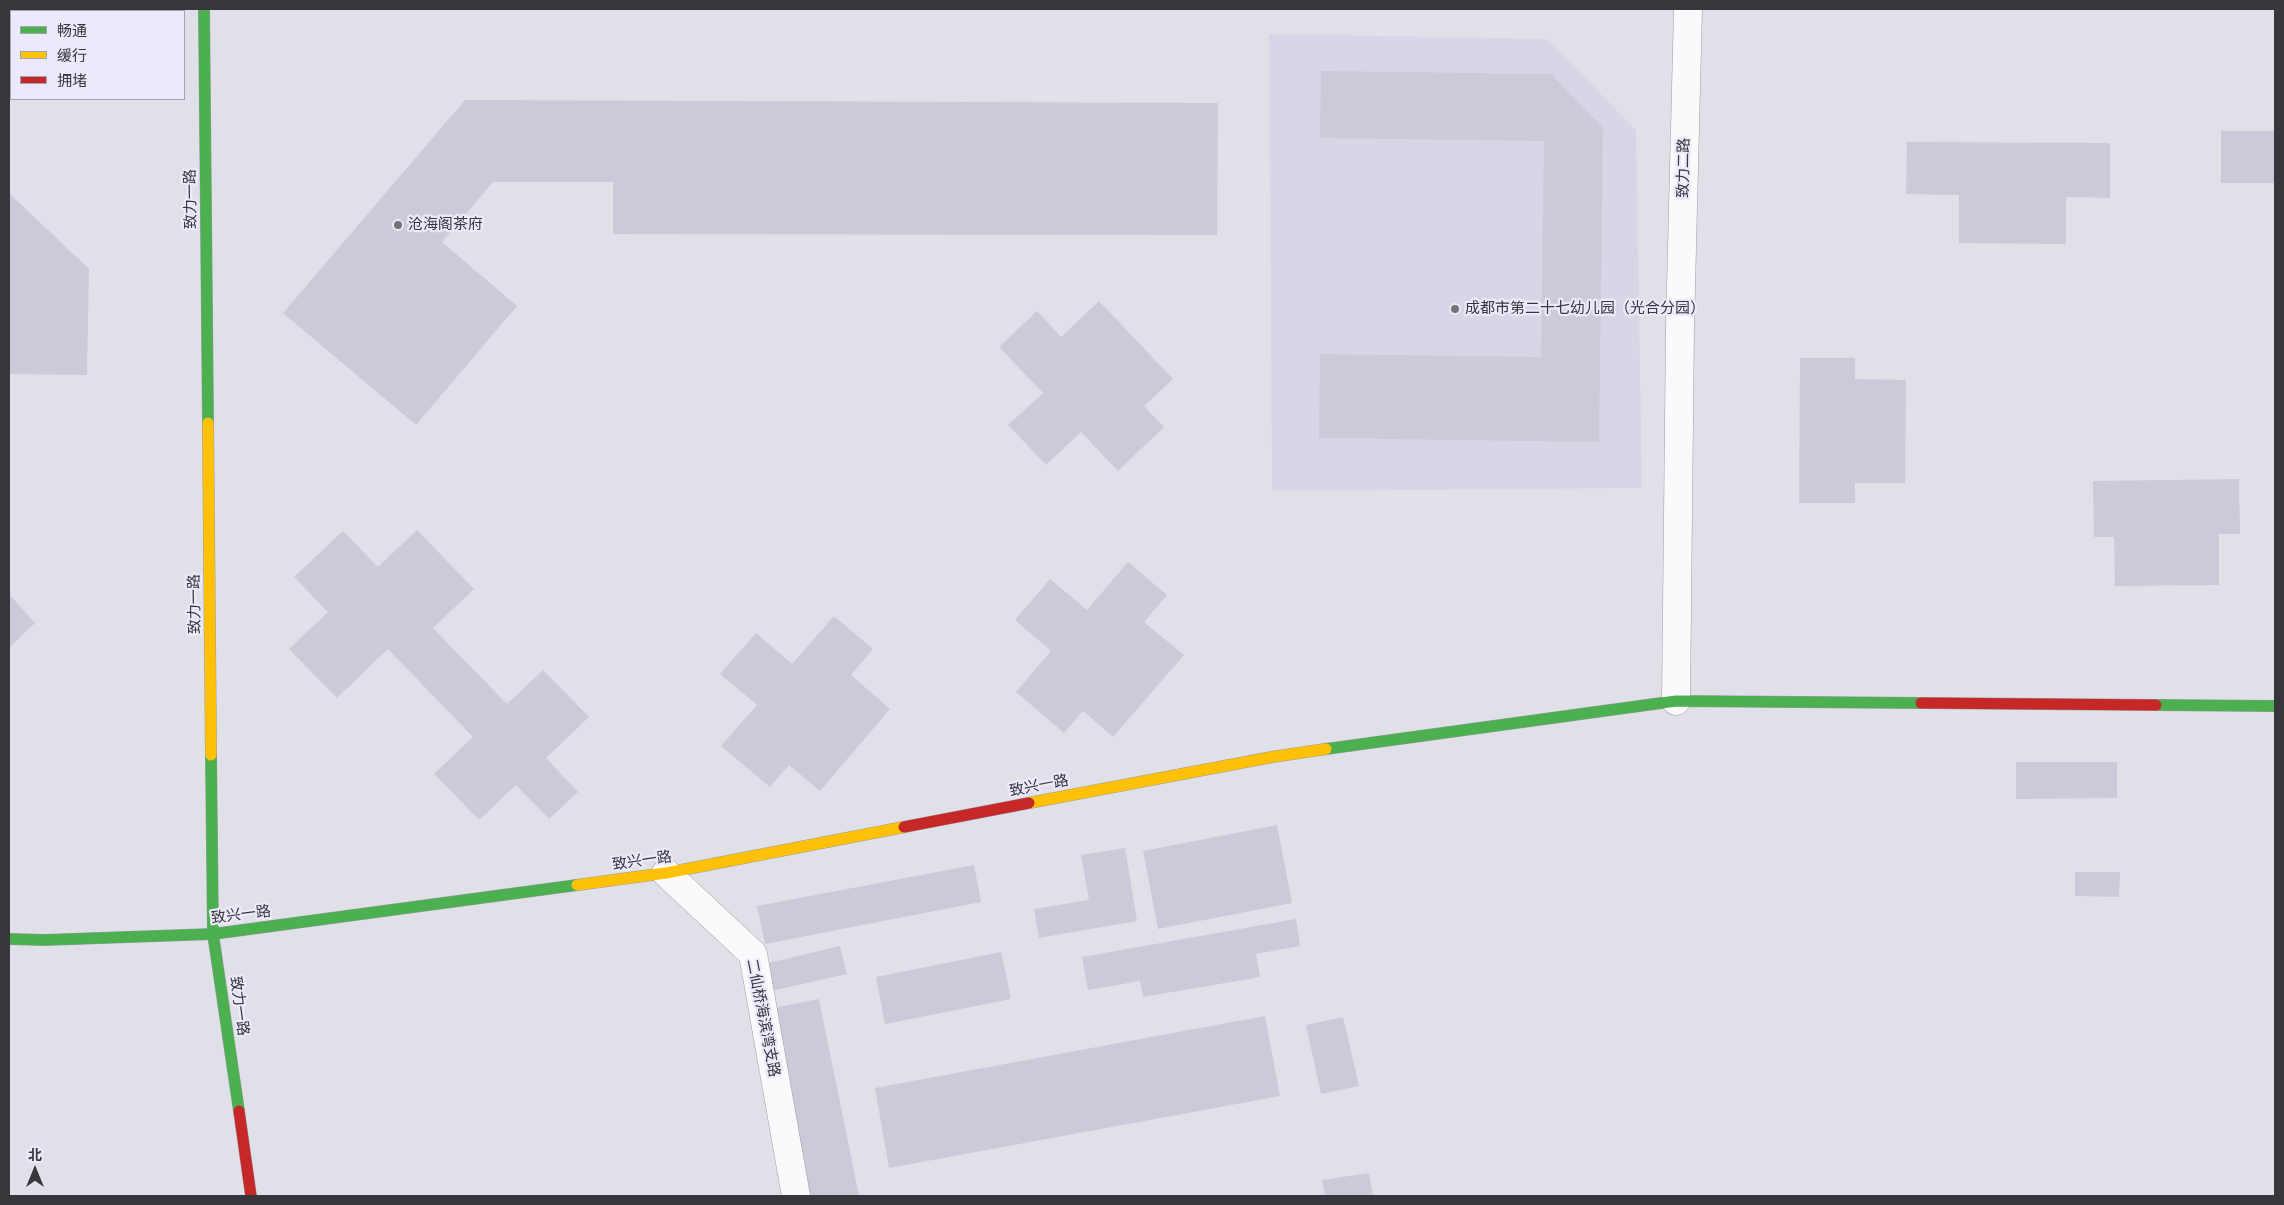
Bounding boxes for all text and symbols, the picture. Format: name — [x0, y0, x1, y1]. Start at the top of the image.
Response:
legend — [10, 10, 185, 100]
text: 畅通 — [57, 21, 87, 40]
text: 缓行 — [57, 46, 87, 65]
text: 拥堵 — [57, 71, 87, 90]
street label: 致力二路 — [1674, 138, 1694, 198]
street label: 致力一路 — [181, 169, 201, 229]
place label: 沧海阁茶府 — [408, 216, 483, 234]
marker: 沧海阁茶府 — [392, 219, 404, 231]
place label: 成都市第二十七幼儿园（光合分园） — [1465, 300, 1705, 318]
marker: 成都市第二十七幼儿园（光合分园） — [1449, 303, 1461, 315]
street label: 致力一路 — [185, 574, 205, 634]
street label: 致兴一路 — [1008, 771, 1070, 801]
street label: 致兴一路 — [611, 848, 673, 874]
street label: 致兴一路 — [210, 902, 272, 928]
street label: 二仙桥海滨湾支路 — [743, 957, 783, 1079]
street label: 致力一路 — [226, 975, 252, 1037]
north arrow — [10, 1145, 60, 1195]
text: 北 — [28, 1146, 42, 1164]

